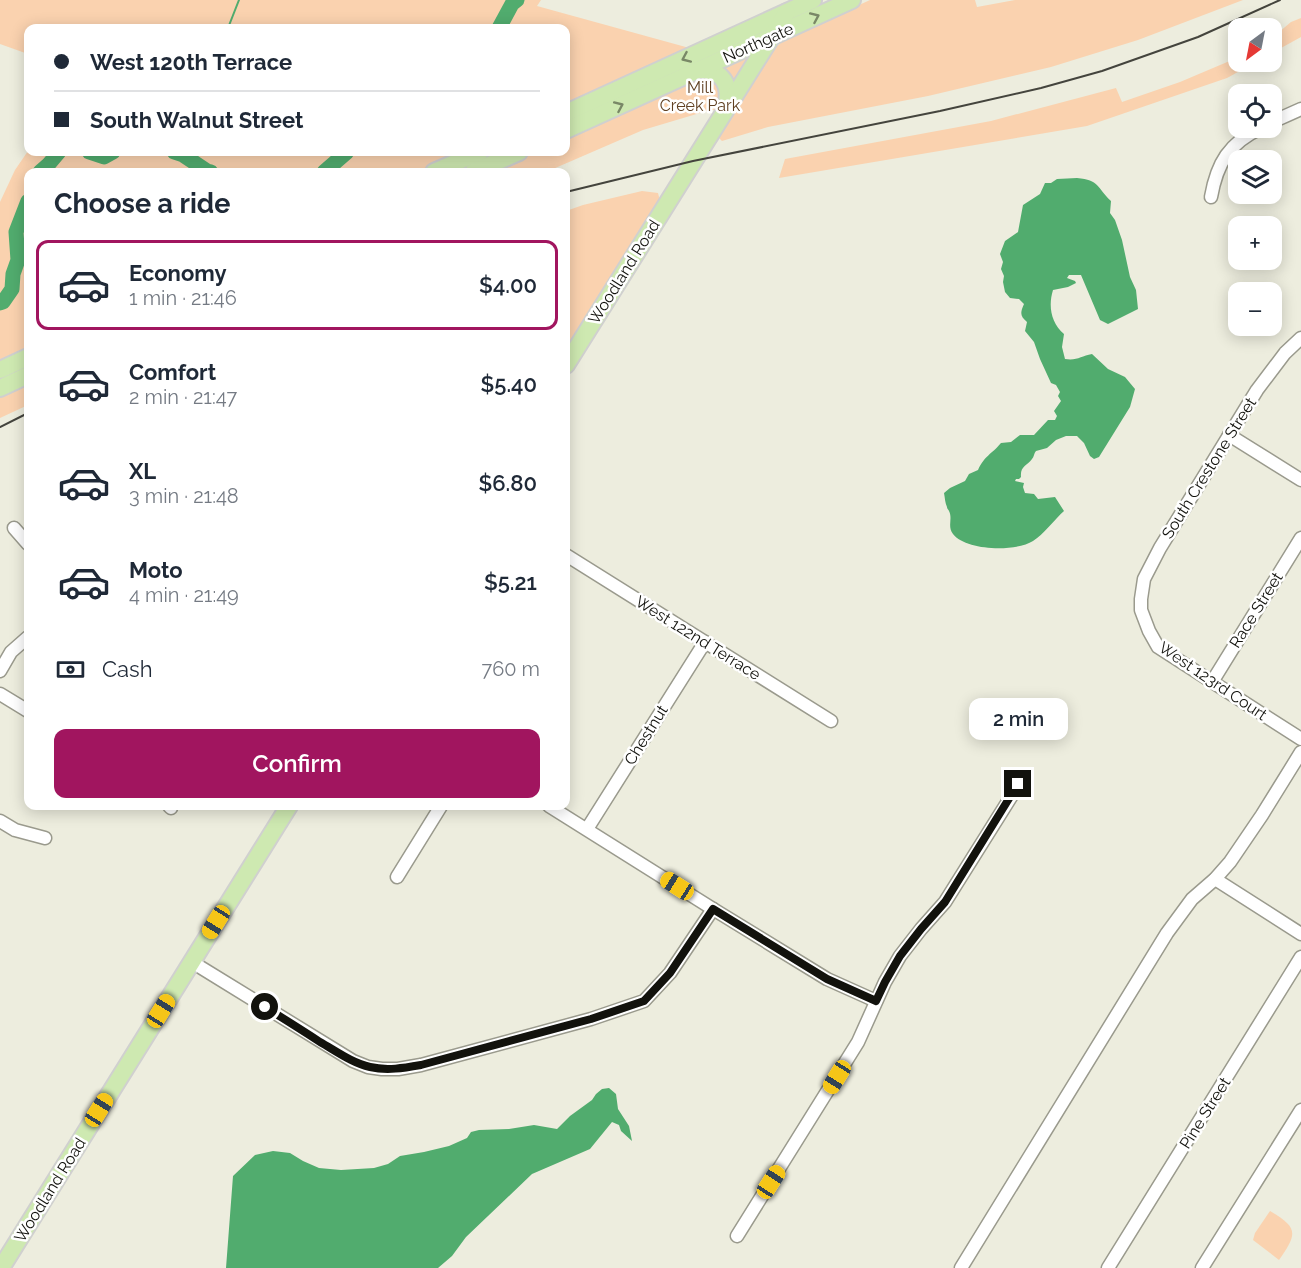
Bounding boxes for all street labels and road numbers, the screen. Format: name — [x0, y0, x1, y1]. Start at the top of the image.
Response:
street label: Northgate — [720, 19, 796, 67]
street label: Woodland Road — [584, 216, 664, 328]
street label: South Crestone Street — [1158, 393, 1261, 542]
street label: Race Street — [1225, 568, 1287, 651]
street label: West 122nd Terrace — [632, 592, 764, 684]
street label: West 123rd Court — [1155, 638, 1271, 725]
street label: Chestnut — [620, 701, 672, 768]
street label: Pine Street — [1176, 1073, 1235, 1152]
street label: Woodland Road — [10, 1134, 90, 1246]

